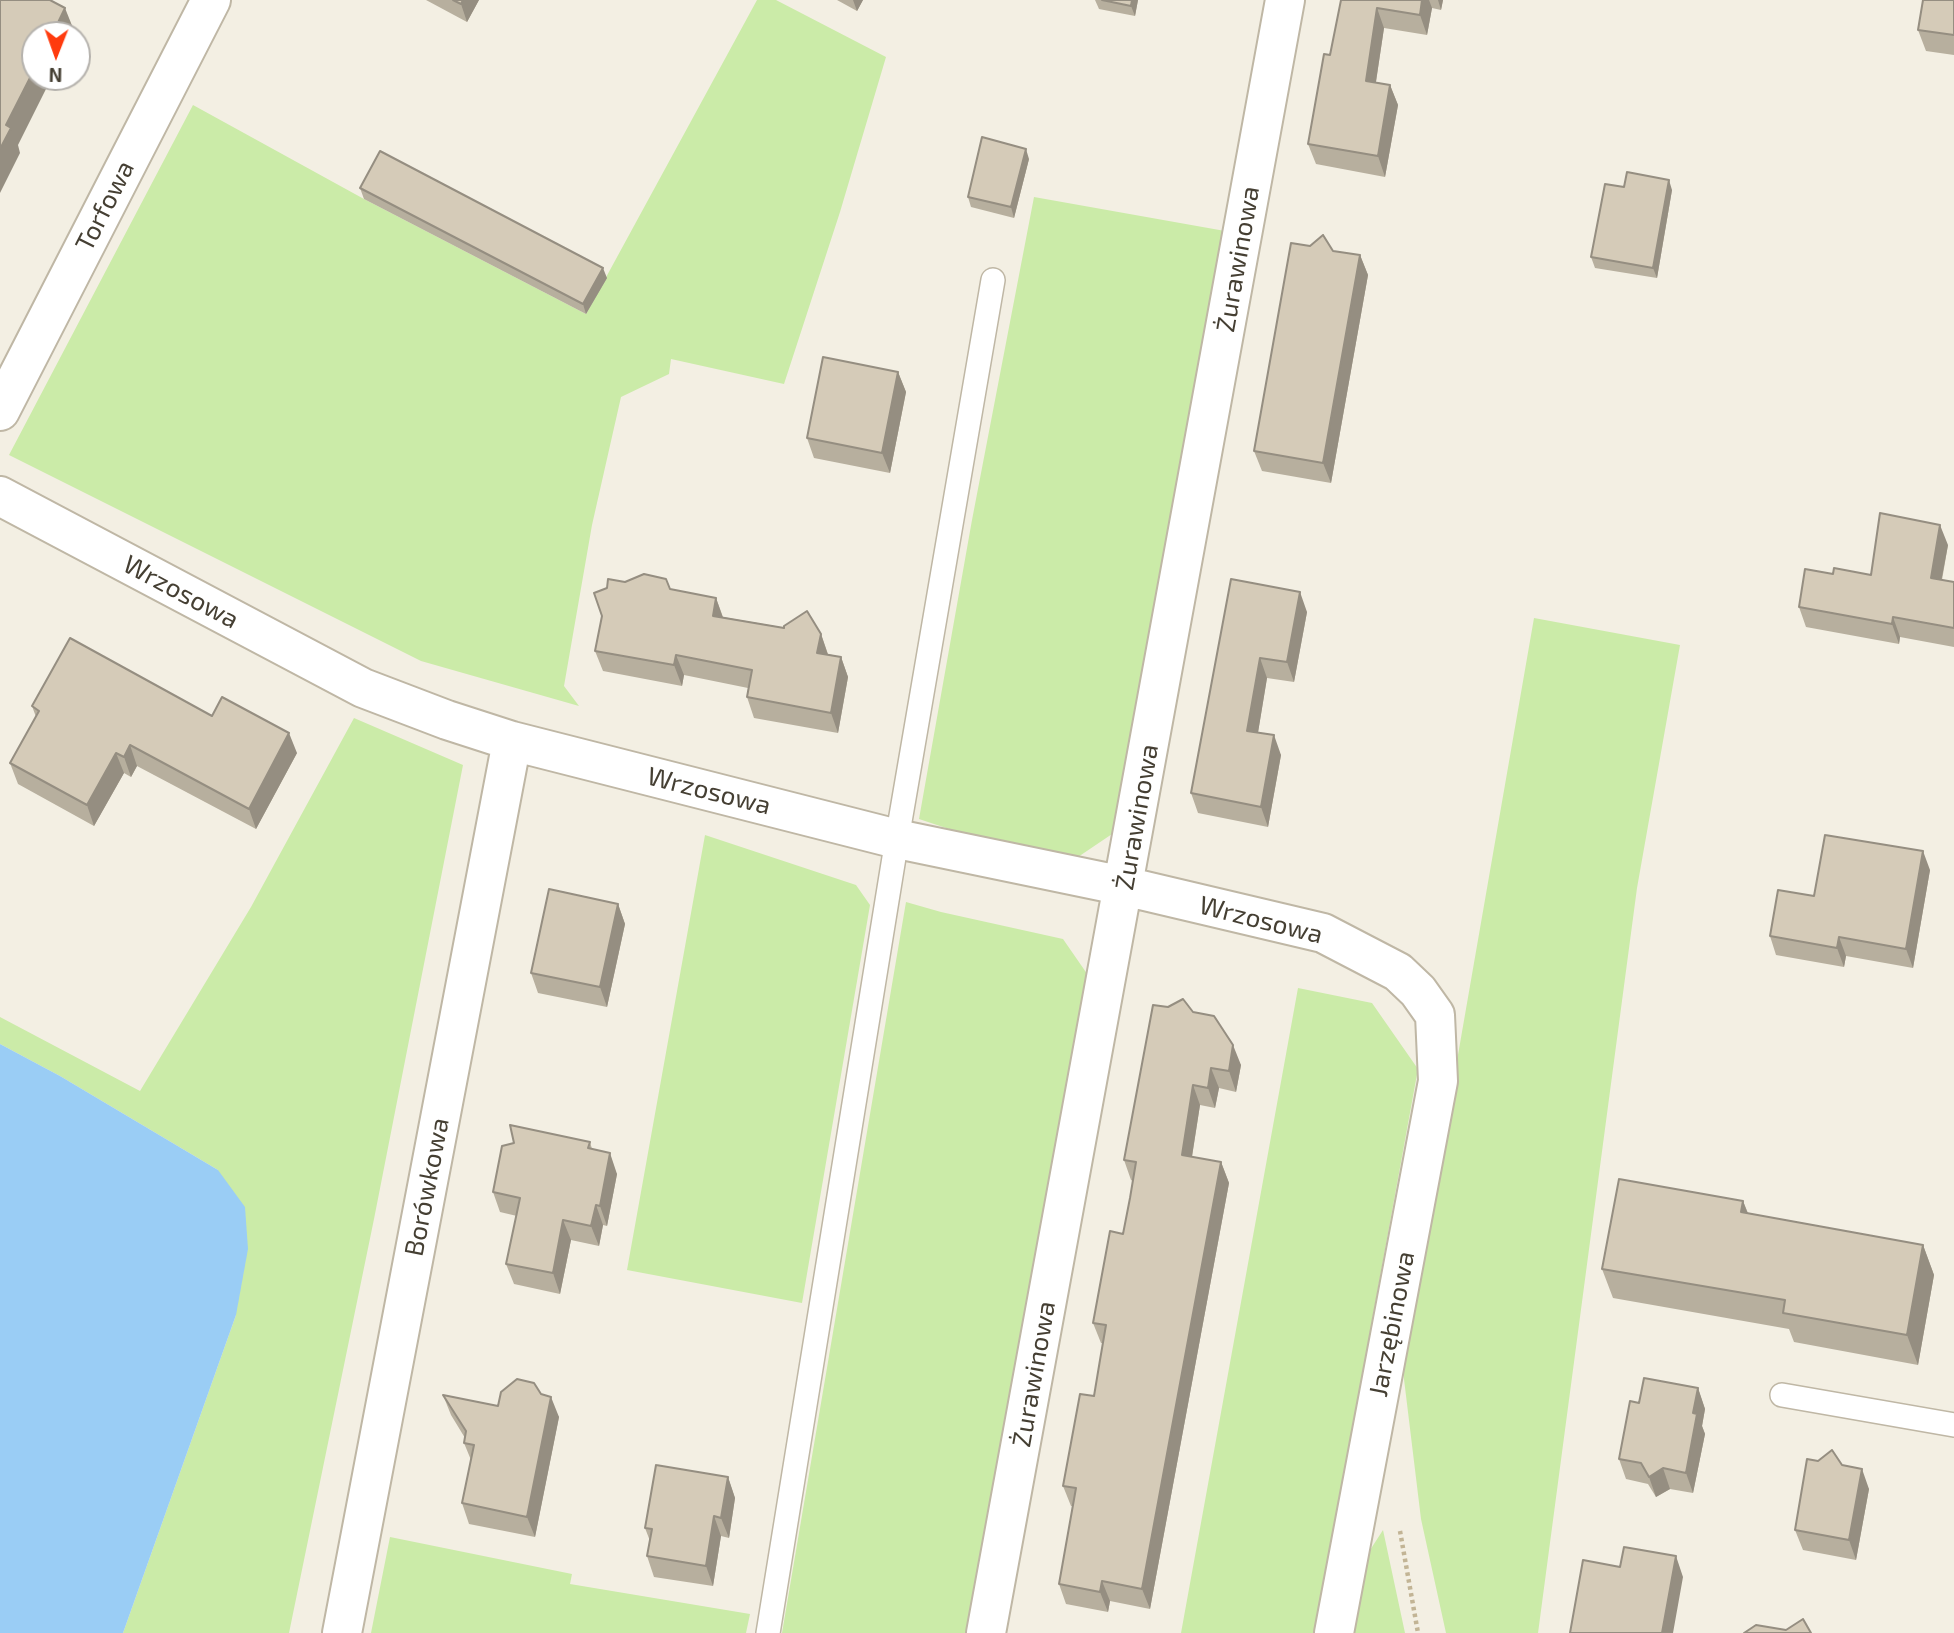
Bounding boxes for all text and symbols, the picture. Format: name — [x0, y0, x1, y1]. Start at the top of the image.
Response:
north arrow — [21, 21, 91, 91]
text: N — [49, 64, 63, 87]
street label: Torfowa — [69, 156, 141, 256]
street label: Żurawinowa — [1210, 184, 1266, 334]
street label: Wrzosowa — [118, 549, 244, 635]
street label: Żurawinowa — [1109, 742, 1165, 892]
street label: Wrzosowa — [644, 761, 774, 821]
street label: Wrzosowa — [1196, 890, 1326, 950]
street label: Borówkowa — [398, 1115, 456, 1259]
street label: Jarzębinowa — [1363, 1249, 1421, 1399]
street label: Żurawinowa — [1006, 1299, 1062, 1449]

